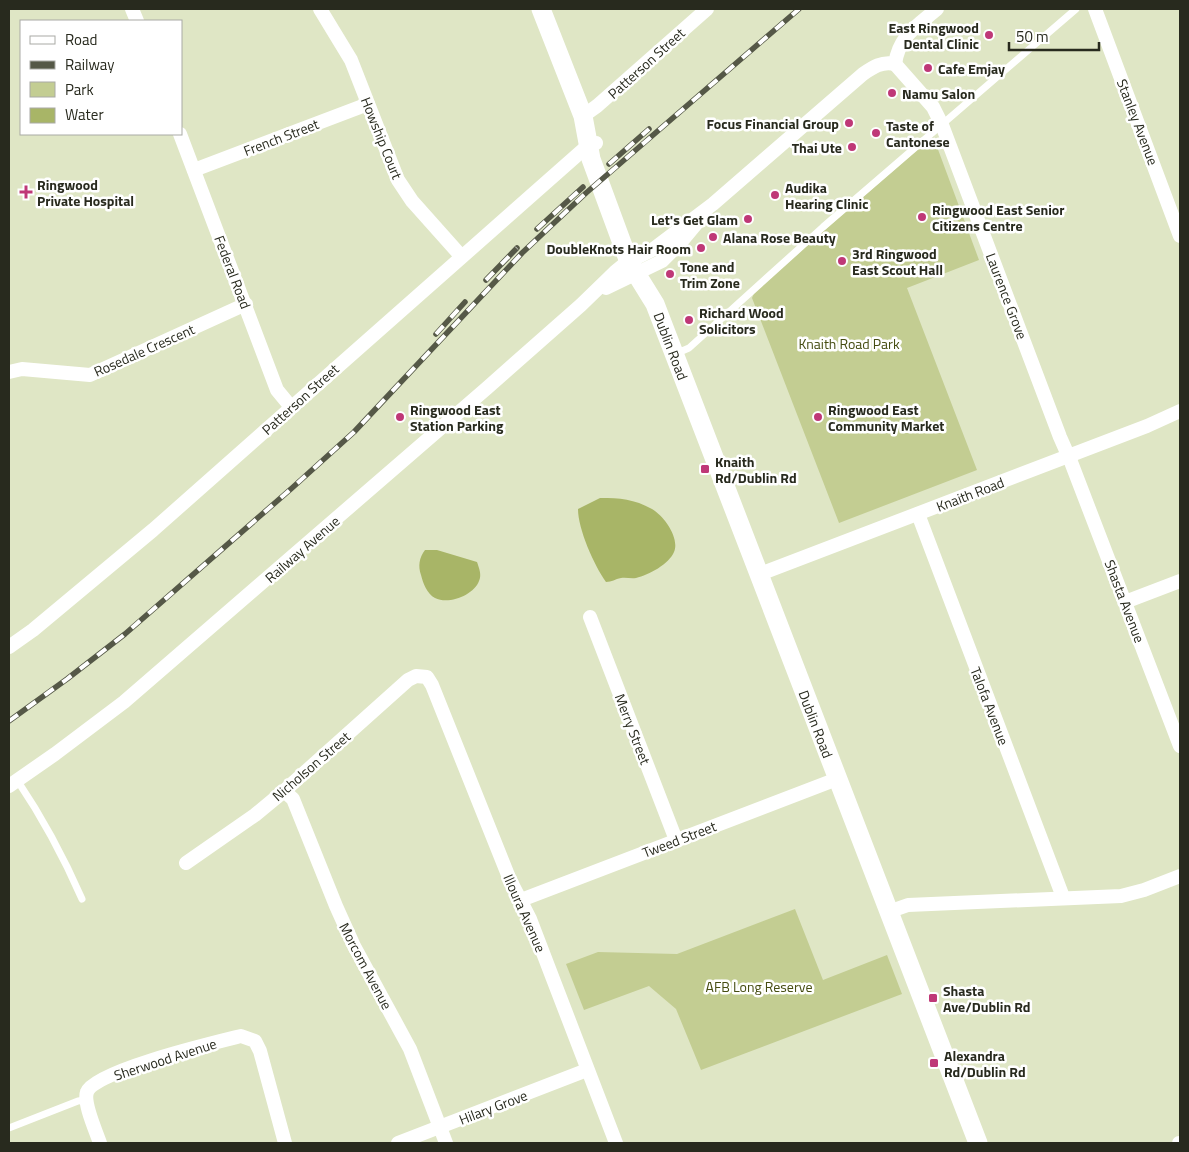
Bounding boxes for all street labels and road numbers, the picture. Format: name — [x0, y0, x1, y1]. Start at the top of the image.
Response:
street label: Patterson Street — [603, 22, 689, 103]
street label: Stanley Avenue — [1112, 76, 1164, 168]
street label: Howship Court — [356, 94, 408, 182]
street label: French Street — [240, 113, 322, 161]
street label: Federal Road — [209, 232, 257, 312]
street label: Laurence Grove — [981, 250, 1033, 342]
street label: Dublin Road — [648, 309, 694, 383]
street label: Rosedale Crescent — [90, 318, 198, 382]
street label: Patterson Street — [257, 358, 343, 439]
street label: Knaith Road — [933, 471, 1007, 517]
street label: Railway Avenue — [260, 511, 344, 587]
street label: Shasta Avenue — [1100, 556, 1150, 646]
street label: Talofa Avenue — [965, 664, 1015, 748]
street label: Dublin Road — [793, 687, 839, 761]
street label: Merry Street — [610, 691, 656, 768]
street label: Nicholson Street — [267, 726, 355, 806]
street label: Tweed Street — [639, 815, 719, 863]
street label: Illoura Avenue — [498, 871, 552, 955]
street label: Morcom Avenue — [334, 919, 398, 1013]
street label: Sherwood Avenue — [111, 1033, 219, 1085]
street label: Hilary Grove — [456, 1084, 530, 1130]

